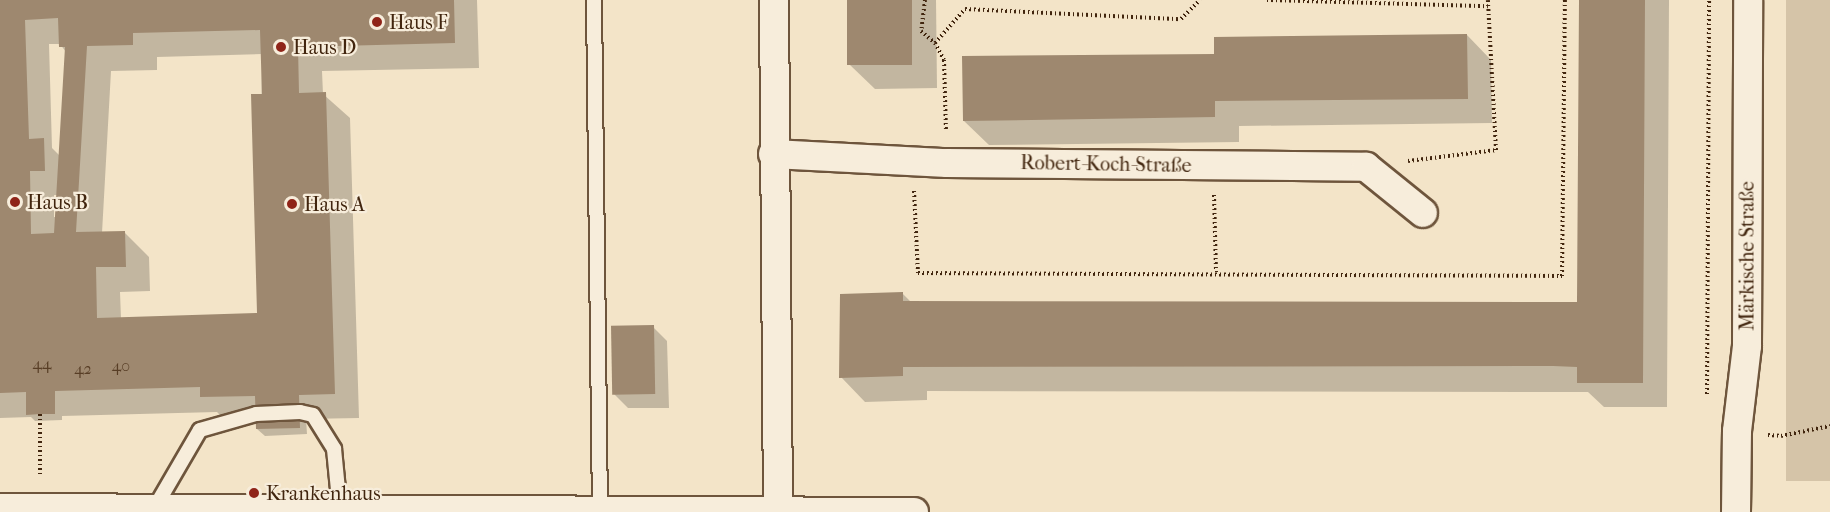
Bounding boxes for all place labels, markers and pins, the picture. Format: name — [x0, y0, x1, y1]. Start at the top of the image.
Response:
place label: Haus F — [389, 10, 448, 34]
marker: Haus F — [370, 15, 384, 29]
place label: Haus D — [293, 35, 356, 59]
marker: Haus D — [274, 40, 288, 54]
place label: Haus B — [27, 190, 88, 214]
place label: Haus A — [304, 192, 365, 216]
marker: Haus B — [8, 195, 22, 209]
marker: Haus A — [285, 197, 299, 211]
place label: Krankenhaus — [266, 481, 381, 505]
marker: Krankenhaus — [247, 486, 261, 500]

